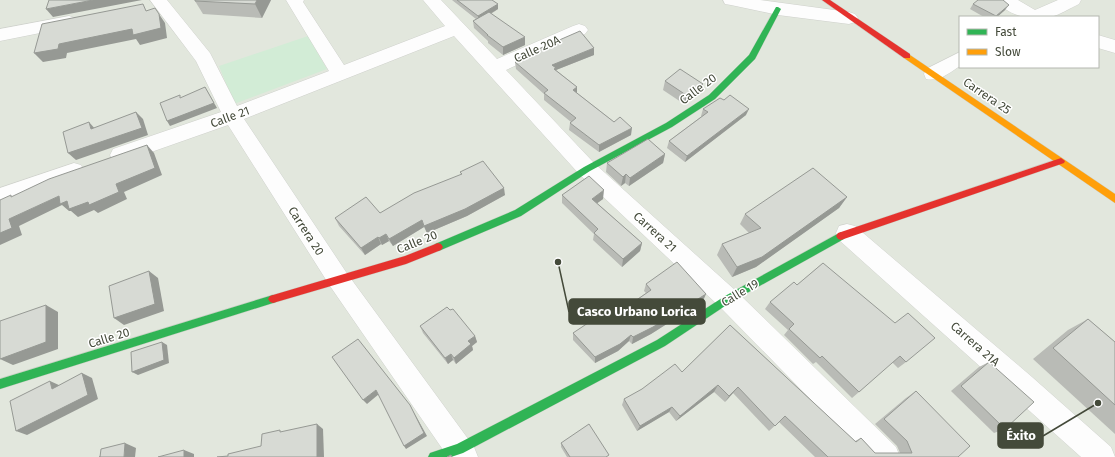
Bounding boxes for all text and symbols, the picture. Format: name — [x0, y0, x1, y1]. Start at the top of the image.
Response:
legend — [959, 16, 1099, 68]
text: Fast — [995, 25, 1017, 39]
street label: Calle 20A — [512, 33, 562, 65]
text: Slow — [995, 45, 1021, 59]
street label: Calle 20 — [677, 70, 719, 107]
street label: Carrera 25 — [961, 75, 1013, 117]
street label: Calle 21 — [209, 103, 251, 131]
street label: Carrera 20 — [285, 204, 327, 258]
street label: Carrera 21 — [630, 209, 680, 255]
street label: Calle 20 — [395, 227, 440, 256]
street label: Calle 19 — [719, 276, 761, 310]
callout: Casco Urbano Lorica — [569, 299, 705, 324]
text: Casco Urbano Lorica — [577, 304, 697, 319]
street label: Carrera 21A — [948, 319, 1002, 369]
street label: Calle 20 — [87, 325, 132, 351]
callout: Éxito — [998, 423, 1043, 448]
text: Éxito — [1006, 427, 1036, 443]

